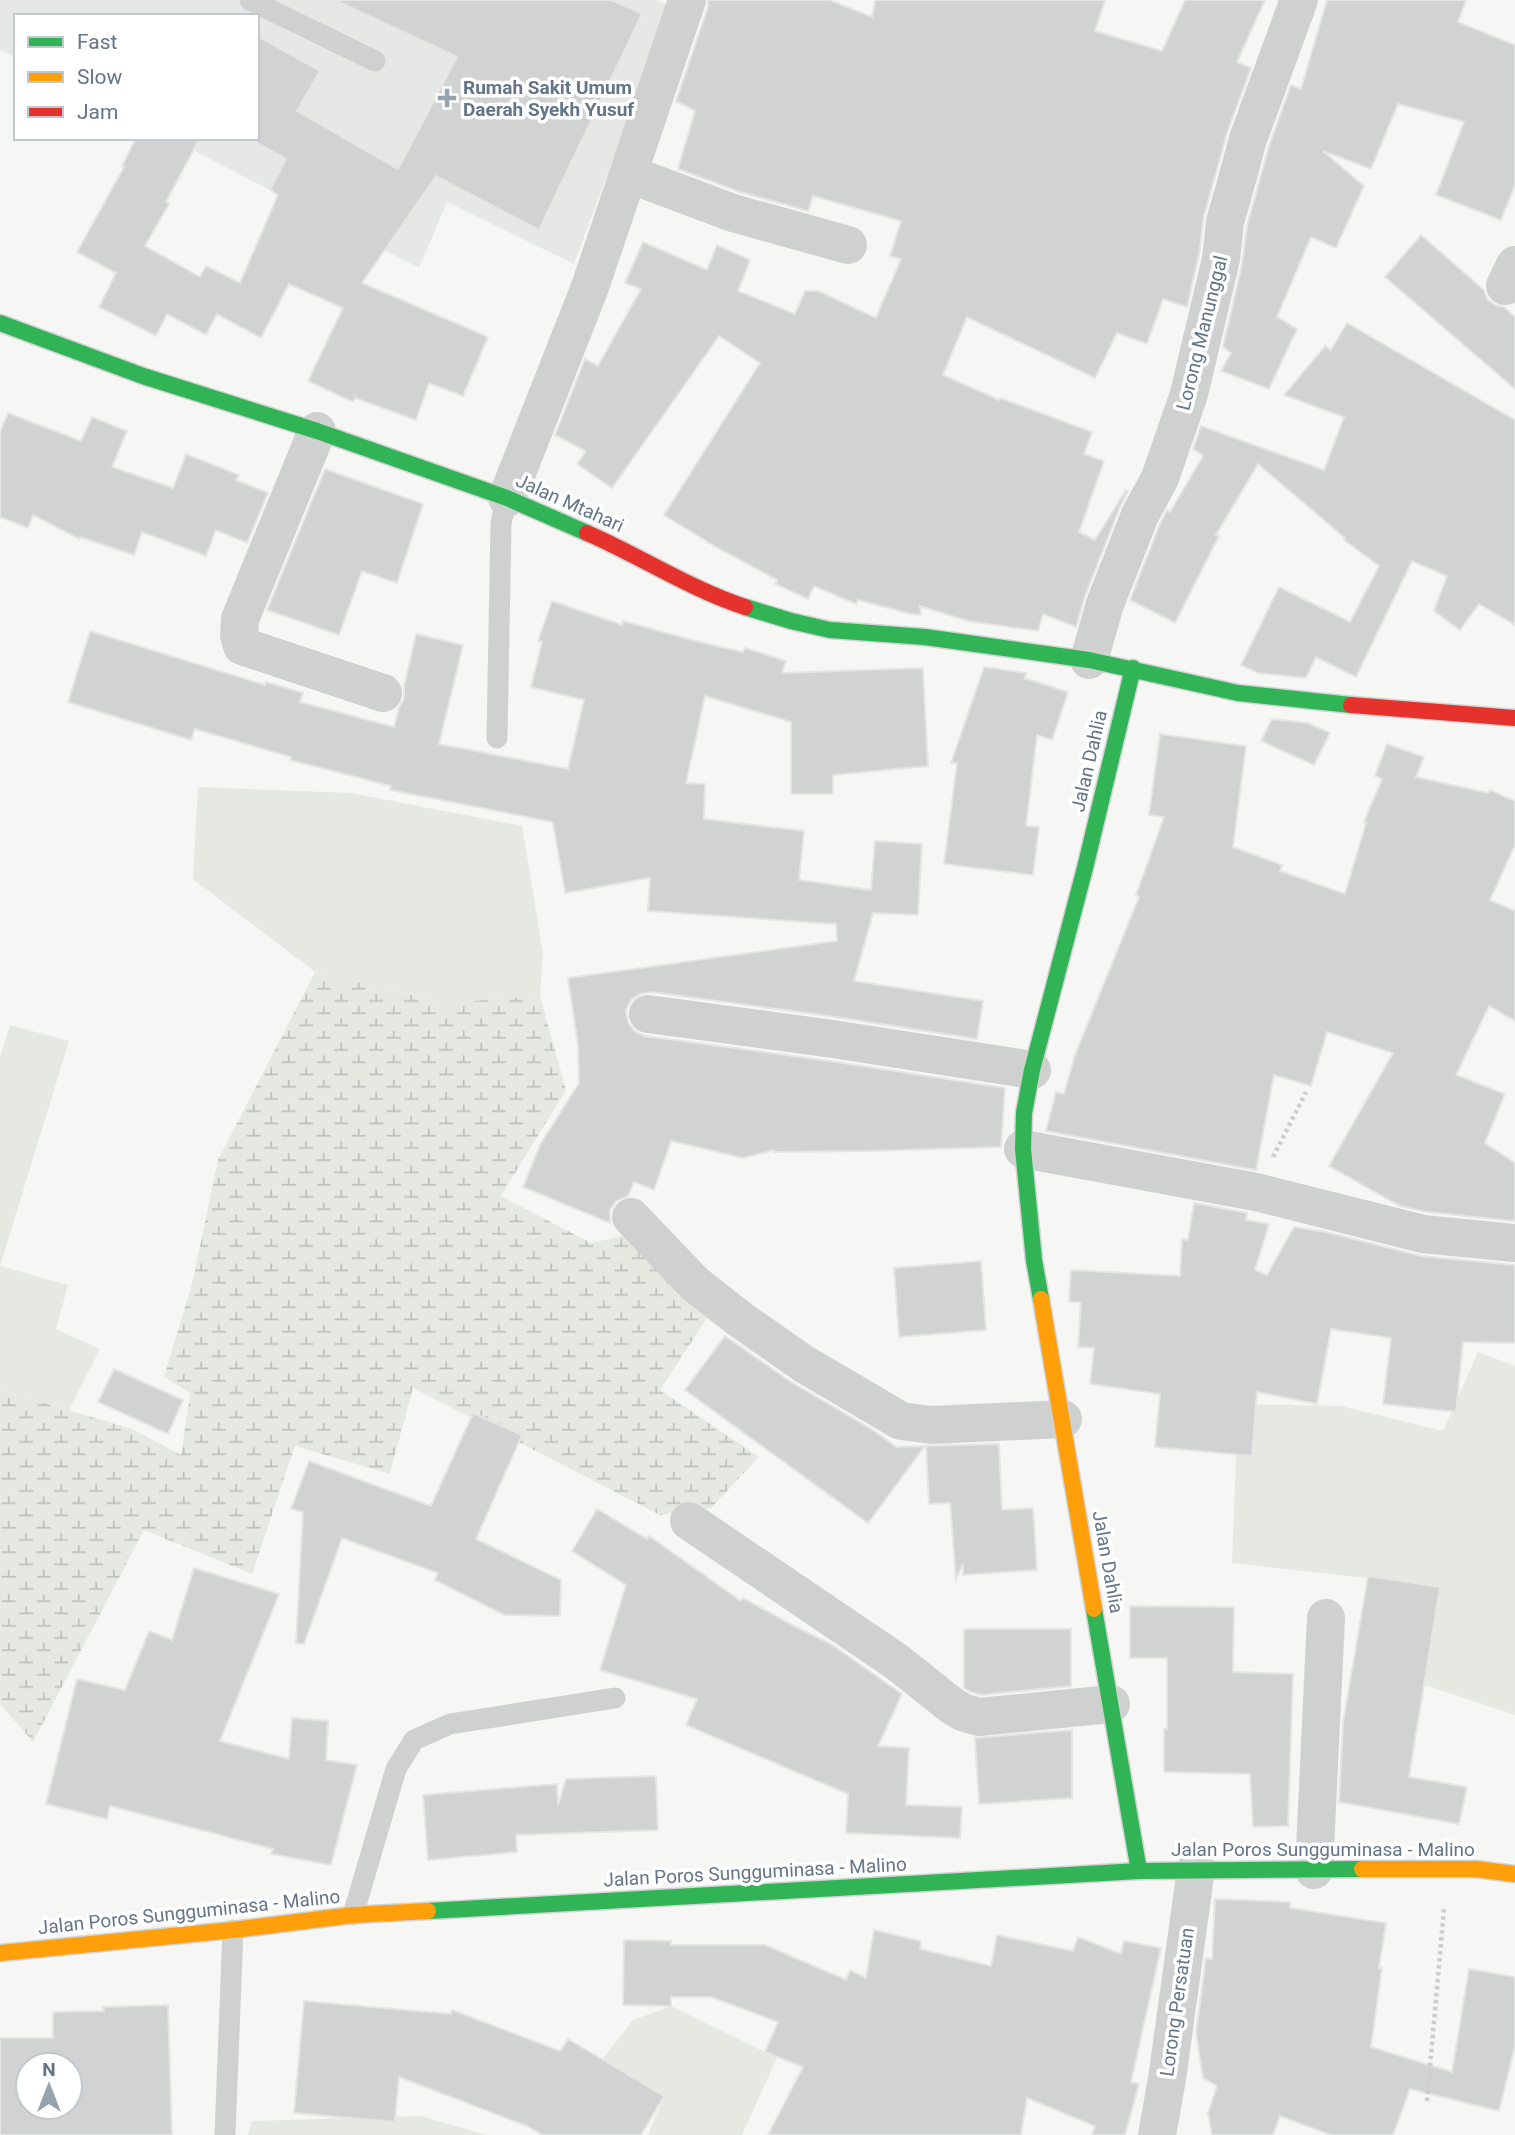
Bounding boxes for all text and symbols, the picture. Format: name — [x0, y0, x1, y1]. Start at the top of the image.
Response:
legend — [14, 14, 259, 140]
text: Fast — [77, 30, 118, 54]
text: Slow — [77, 65, 123, 89]
place label: Rumah Sakit Umum Daerah Syekh Yusuf — [463, 76, 634, 121]
marker: Rumah Sakit Umum Daerah Syekh Yusuf — [437, 88, 457, 108]
text: Jam — [77, 100, 118, 124]
street label: Lorong Manunggal — [1172, 253, 1232, 413]
street label: Jalan Mtahari — [512, 469, 628, 537]
street label: Jalan Dahlia — [1066, 708, 1112, 814]
street label: Jalan Dahlia — [1088, 1509, 1128, 1615]
street label: Jalan Poros Sungguminasa - Malino — [1171, 1838, 1475, 1861]
street label: Jalan Poros Sungguminasa - Malino — [603, 1853, 907, 1891]
street label: Jalan Poros Sungguminasa - Malino — [37, 1885, 341, 1939]
street label: Lorong Persatuan — [1155, 1926, 1199, 2078]
north arrow — [14, 2051, 84, 2121]
text: N — [42, 2058, 56, 2081]

